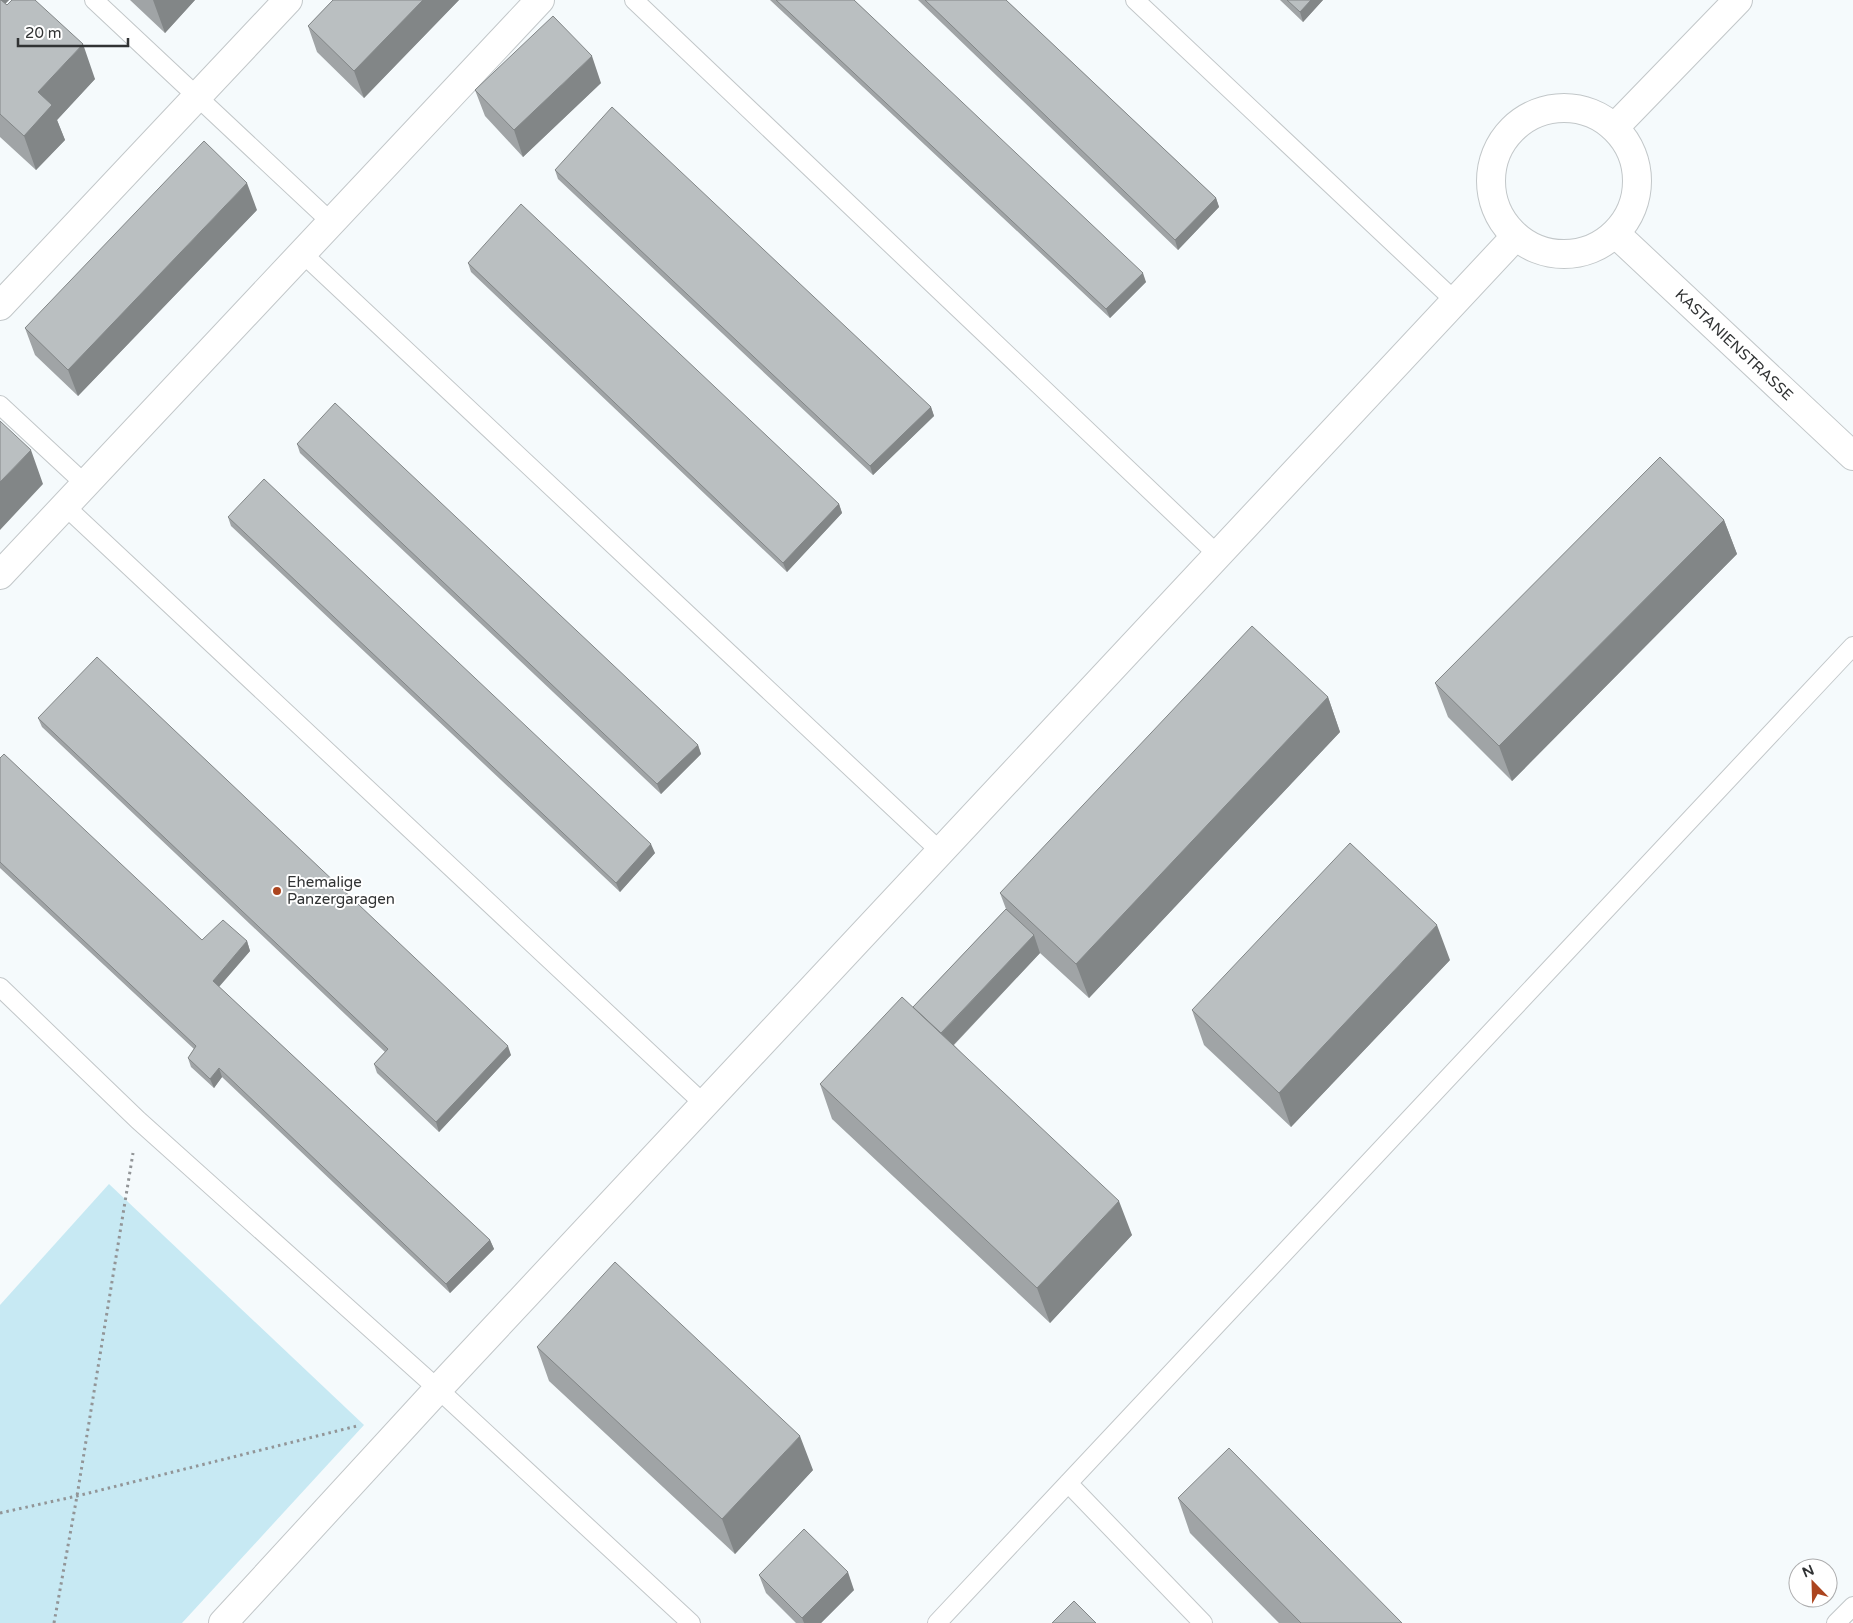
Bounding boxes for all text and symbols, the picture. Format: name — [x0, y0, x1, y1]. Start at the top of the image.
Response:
scale bar — [18, 15, 128, 47]
text: 20 m — [25, 24, 62, 42]
street label: KASTANIENSTRASSE — [1672, 285, 1797, 404]
place label: Ehemalige Panzergaragen — [287, 873, 395, 908]
marker: Ehemalige Panzergaragen — [271, 885, 283, 897]
north arrow — [1788, 1558, 1838, 1608]
text: N — [1800, 1561, 1817, 1582]

